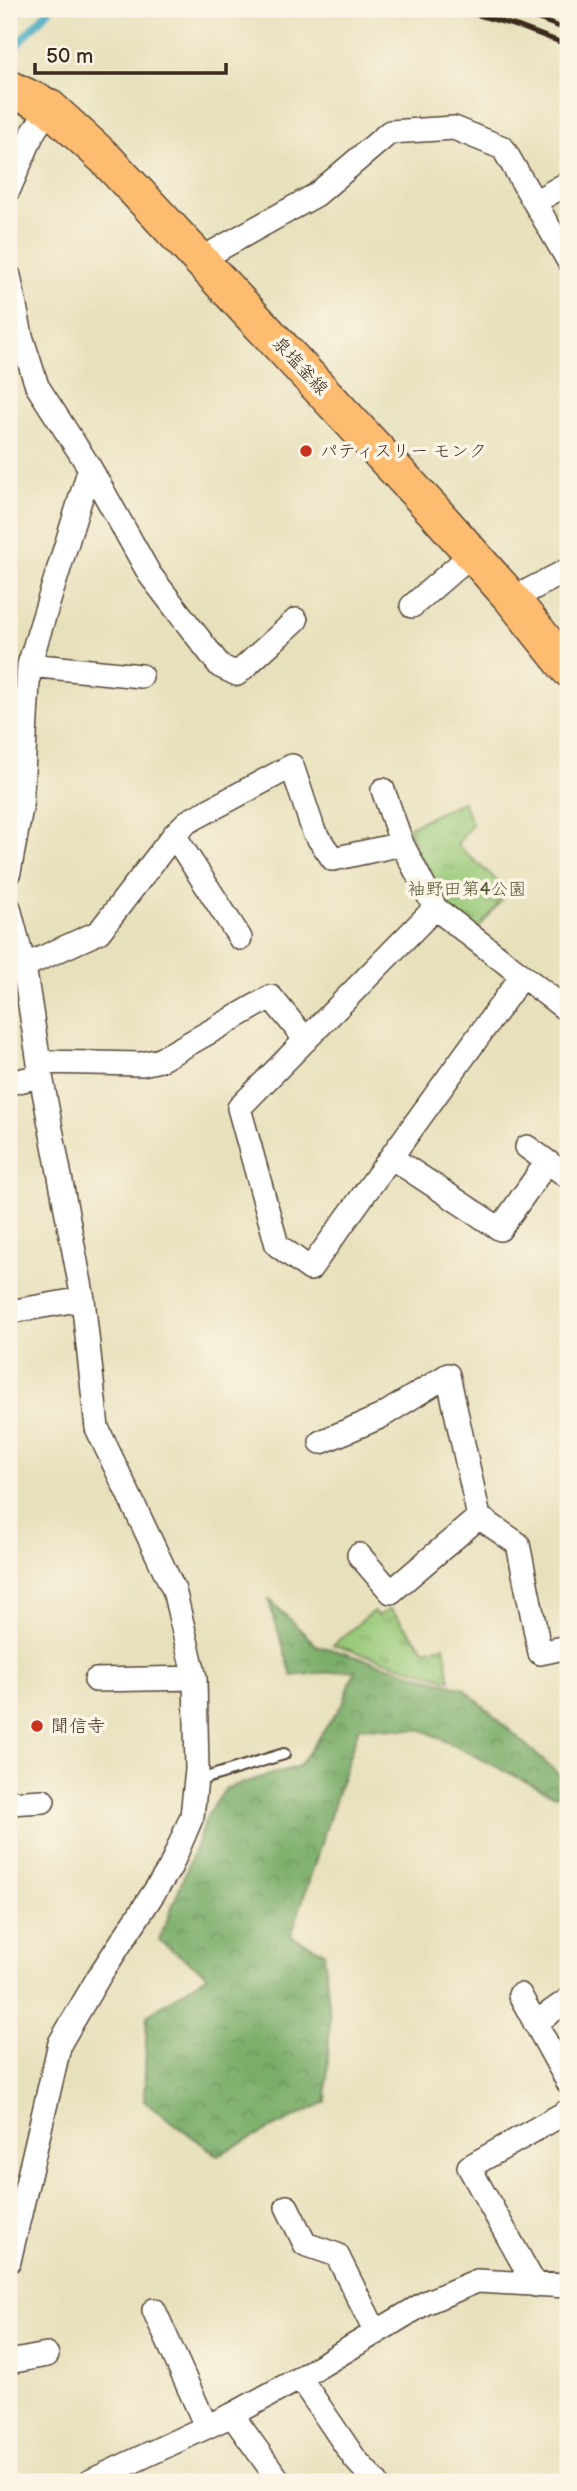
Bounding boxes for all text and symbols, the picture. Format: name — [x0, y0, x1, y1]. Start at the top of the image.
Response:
scale bar — [35, 32, 226, 76]
text: 50 m — [46, 44, 93, 69]
street label: 泉塩釜線 — [268, 333, 332, 399]
place label: パティスリー モンク — [320, 441, 487, 462]
marker: パティスリー モンク — [298, 443, 314, 459]
park label: 袖野田第4公園 — [408, 879, 526, 900]
place label: 聞信寺 — [51, 1716, 105, 1737]
marker: 聞信寺 — [29, 1718, 45, 1734]

